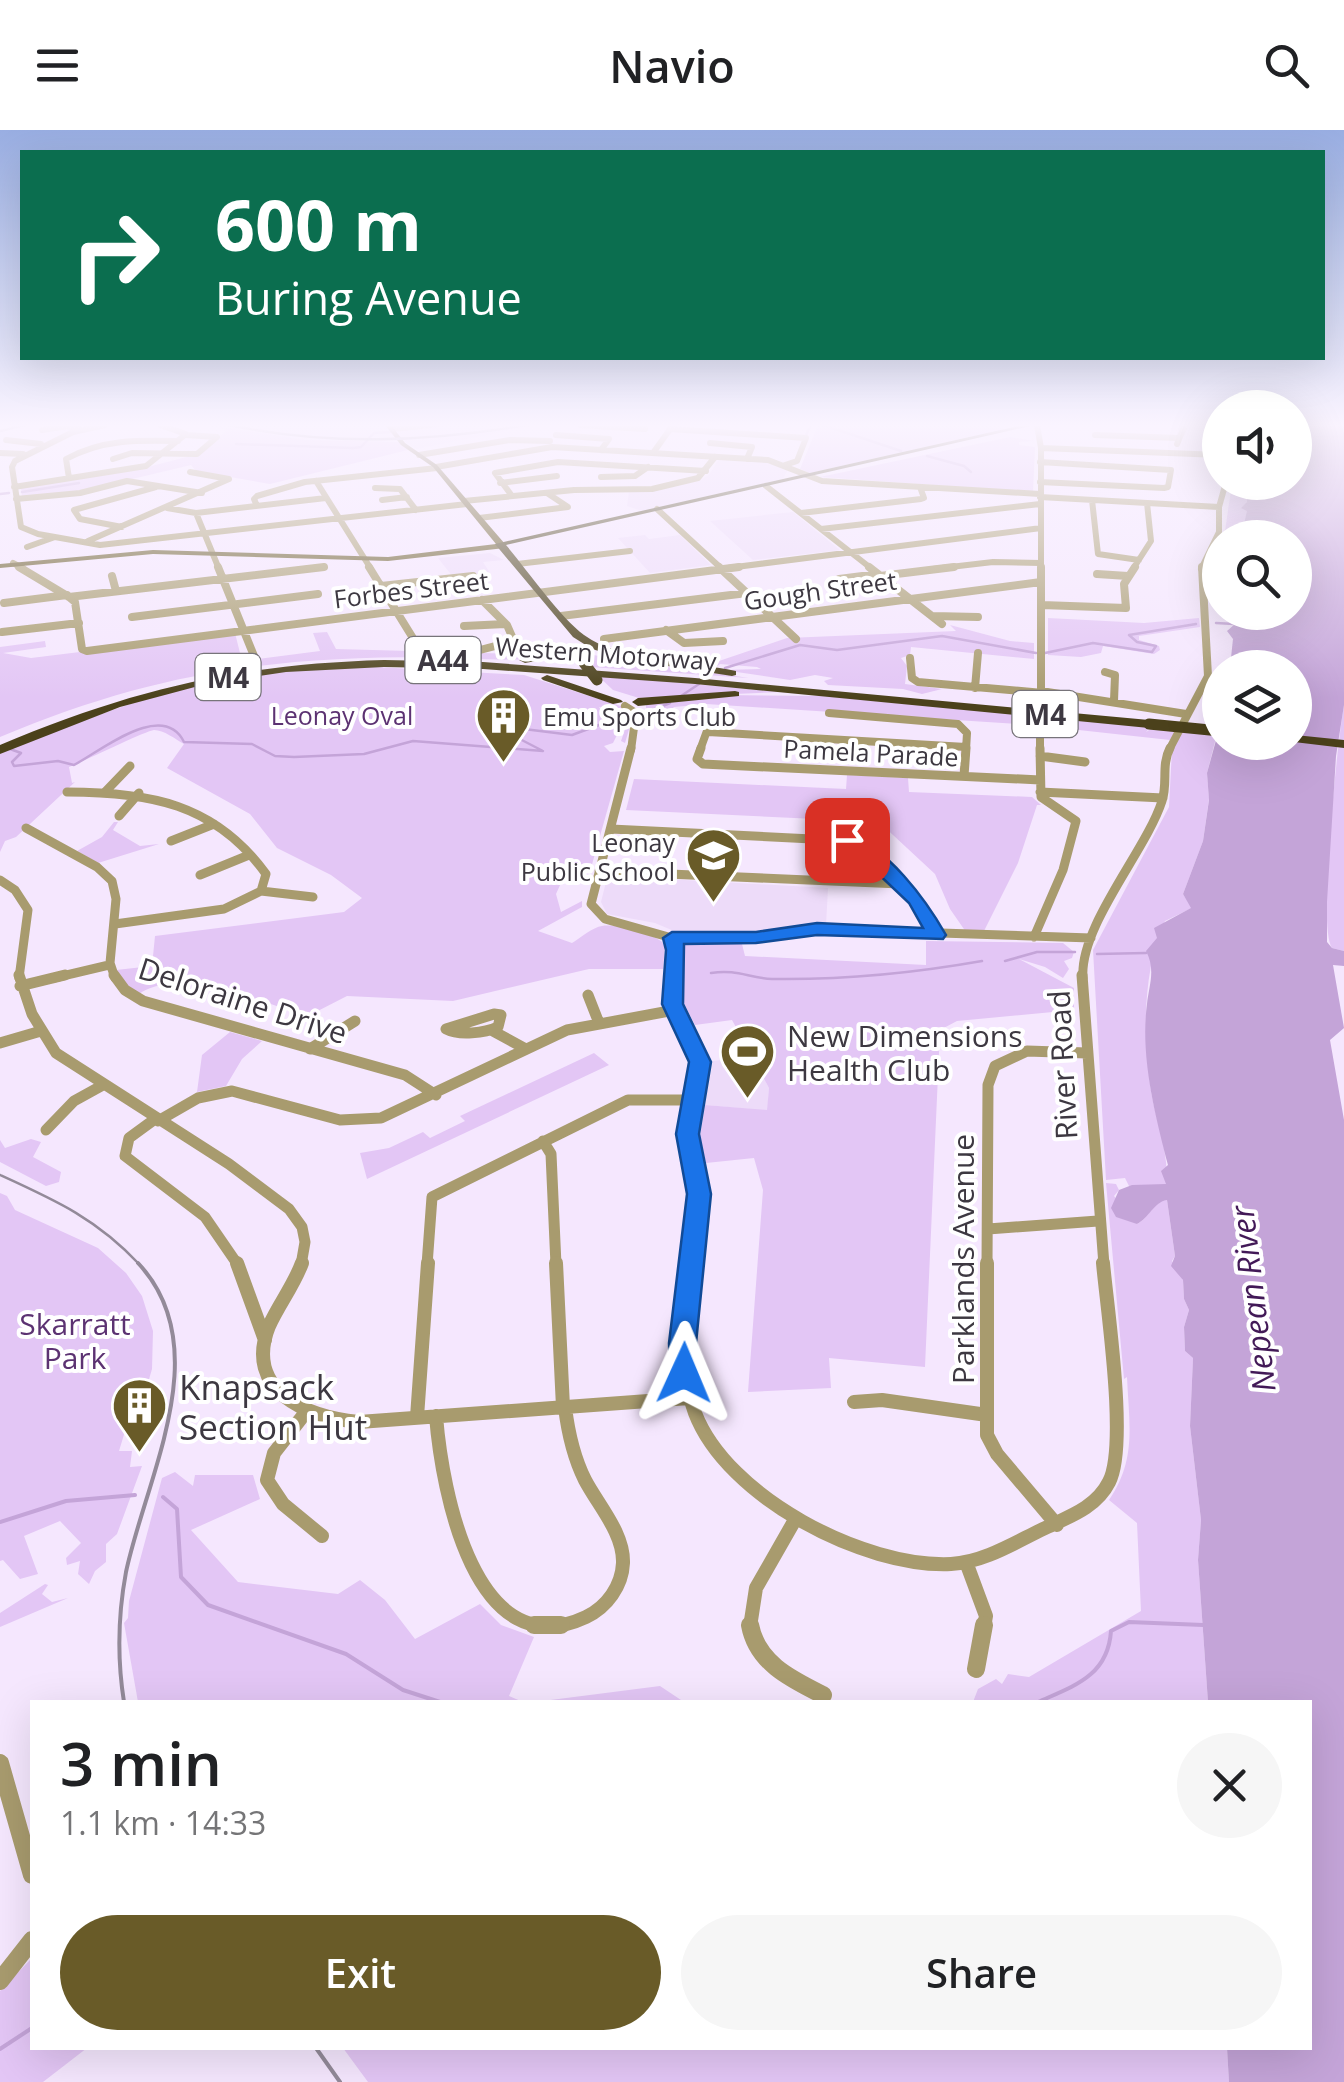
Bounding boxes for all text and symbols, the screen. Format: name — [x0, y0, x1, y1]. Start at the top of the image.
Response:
text: Navio — [609, 35, 735, 96]
icon: menu — [30, 38, 85, 93]
icon: search — [1259, 38, 1314, 93]
text: 600 m — [215, 176, 422, 272]
icon: right — [50, 190, 180, 320]
text: Buring Avenue — [215, 267, 522, 328]
map controls — [1202, 390, 1312, 760]
button: sound — [1202, 390, 1312, 500]
button: search — [1202, 520, 1312, 630]
street label: Gough Street — [741, 562, 899, 618]
street label: Forbes Street — [332, 563, 490, 615]
street label: Western Motorway — [494, 628, 718, 678]
road number: A44 — [406, 637, 480, 683]
button: layers — [1202, 650, 1312, 760]
road number: M4 — [196, 654, 260, 700]
building icon: Emu Sports Club — [474, 686, 534, 765]
road number: M4 — [1012, 691, 1078, 737]
park label: Leonay Oval — [271, 698, 413, 732]
place label: Emu Sports Club — [543, 699, 736, 733]
street label: Pamela Parade — [783, 730, 959, 774]
pin — [805, 798, 890, 883]
icon: arrive — [820, 813, 875, 868]
place label: Leonay Public School — [521, 825, 675, 888]
school or university icon: Leonay Public School — [684, 826, 744, 905]
street label: Deloraine Drive — [133, 947, 353, 1053]
street label: River Road — [1038, 989, 1086, 1141]
place label: New Dimensions Health Club — [787, 1015, 1022, 1090]
sports icon: New Dimensions Health Club — [718, 1022, 778, 1101]
street label: Parklands Avenue — [942, 1134, 983, 1384]
water label: Nepean River — [1219, 1202, 1285, 1395]
park label: Skarratt Park — [19, 1303, 131, 1378]
position arrow — [632, 1321, 736, 1425]
place label: Knapsack Section Hut — [179, 1363, 367, 1450]
building icon: Knapsack Section Hut — [110, 1376, 170, 1455]
text: 3 min — [60, 1722, 222, 1804]
button: close — [1177, 1733, 1282, 1838]
text: 1.1 km · 14:33 — [60, 1801, 266, 1844]
button: Exit — [60, 1915, 661, 2030]
button: Share — [681, 1915, 1282, 2030]

